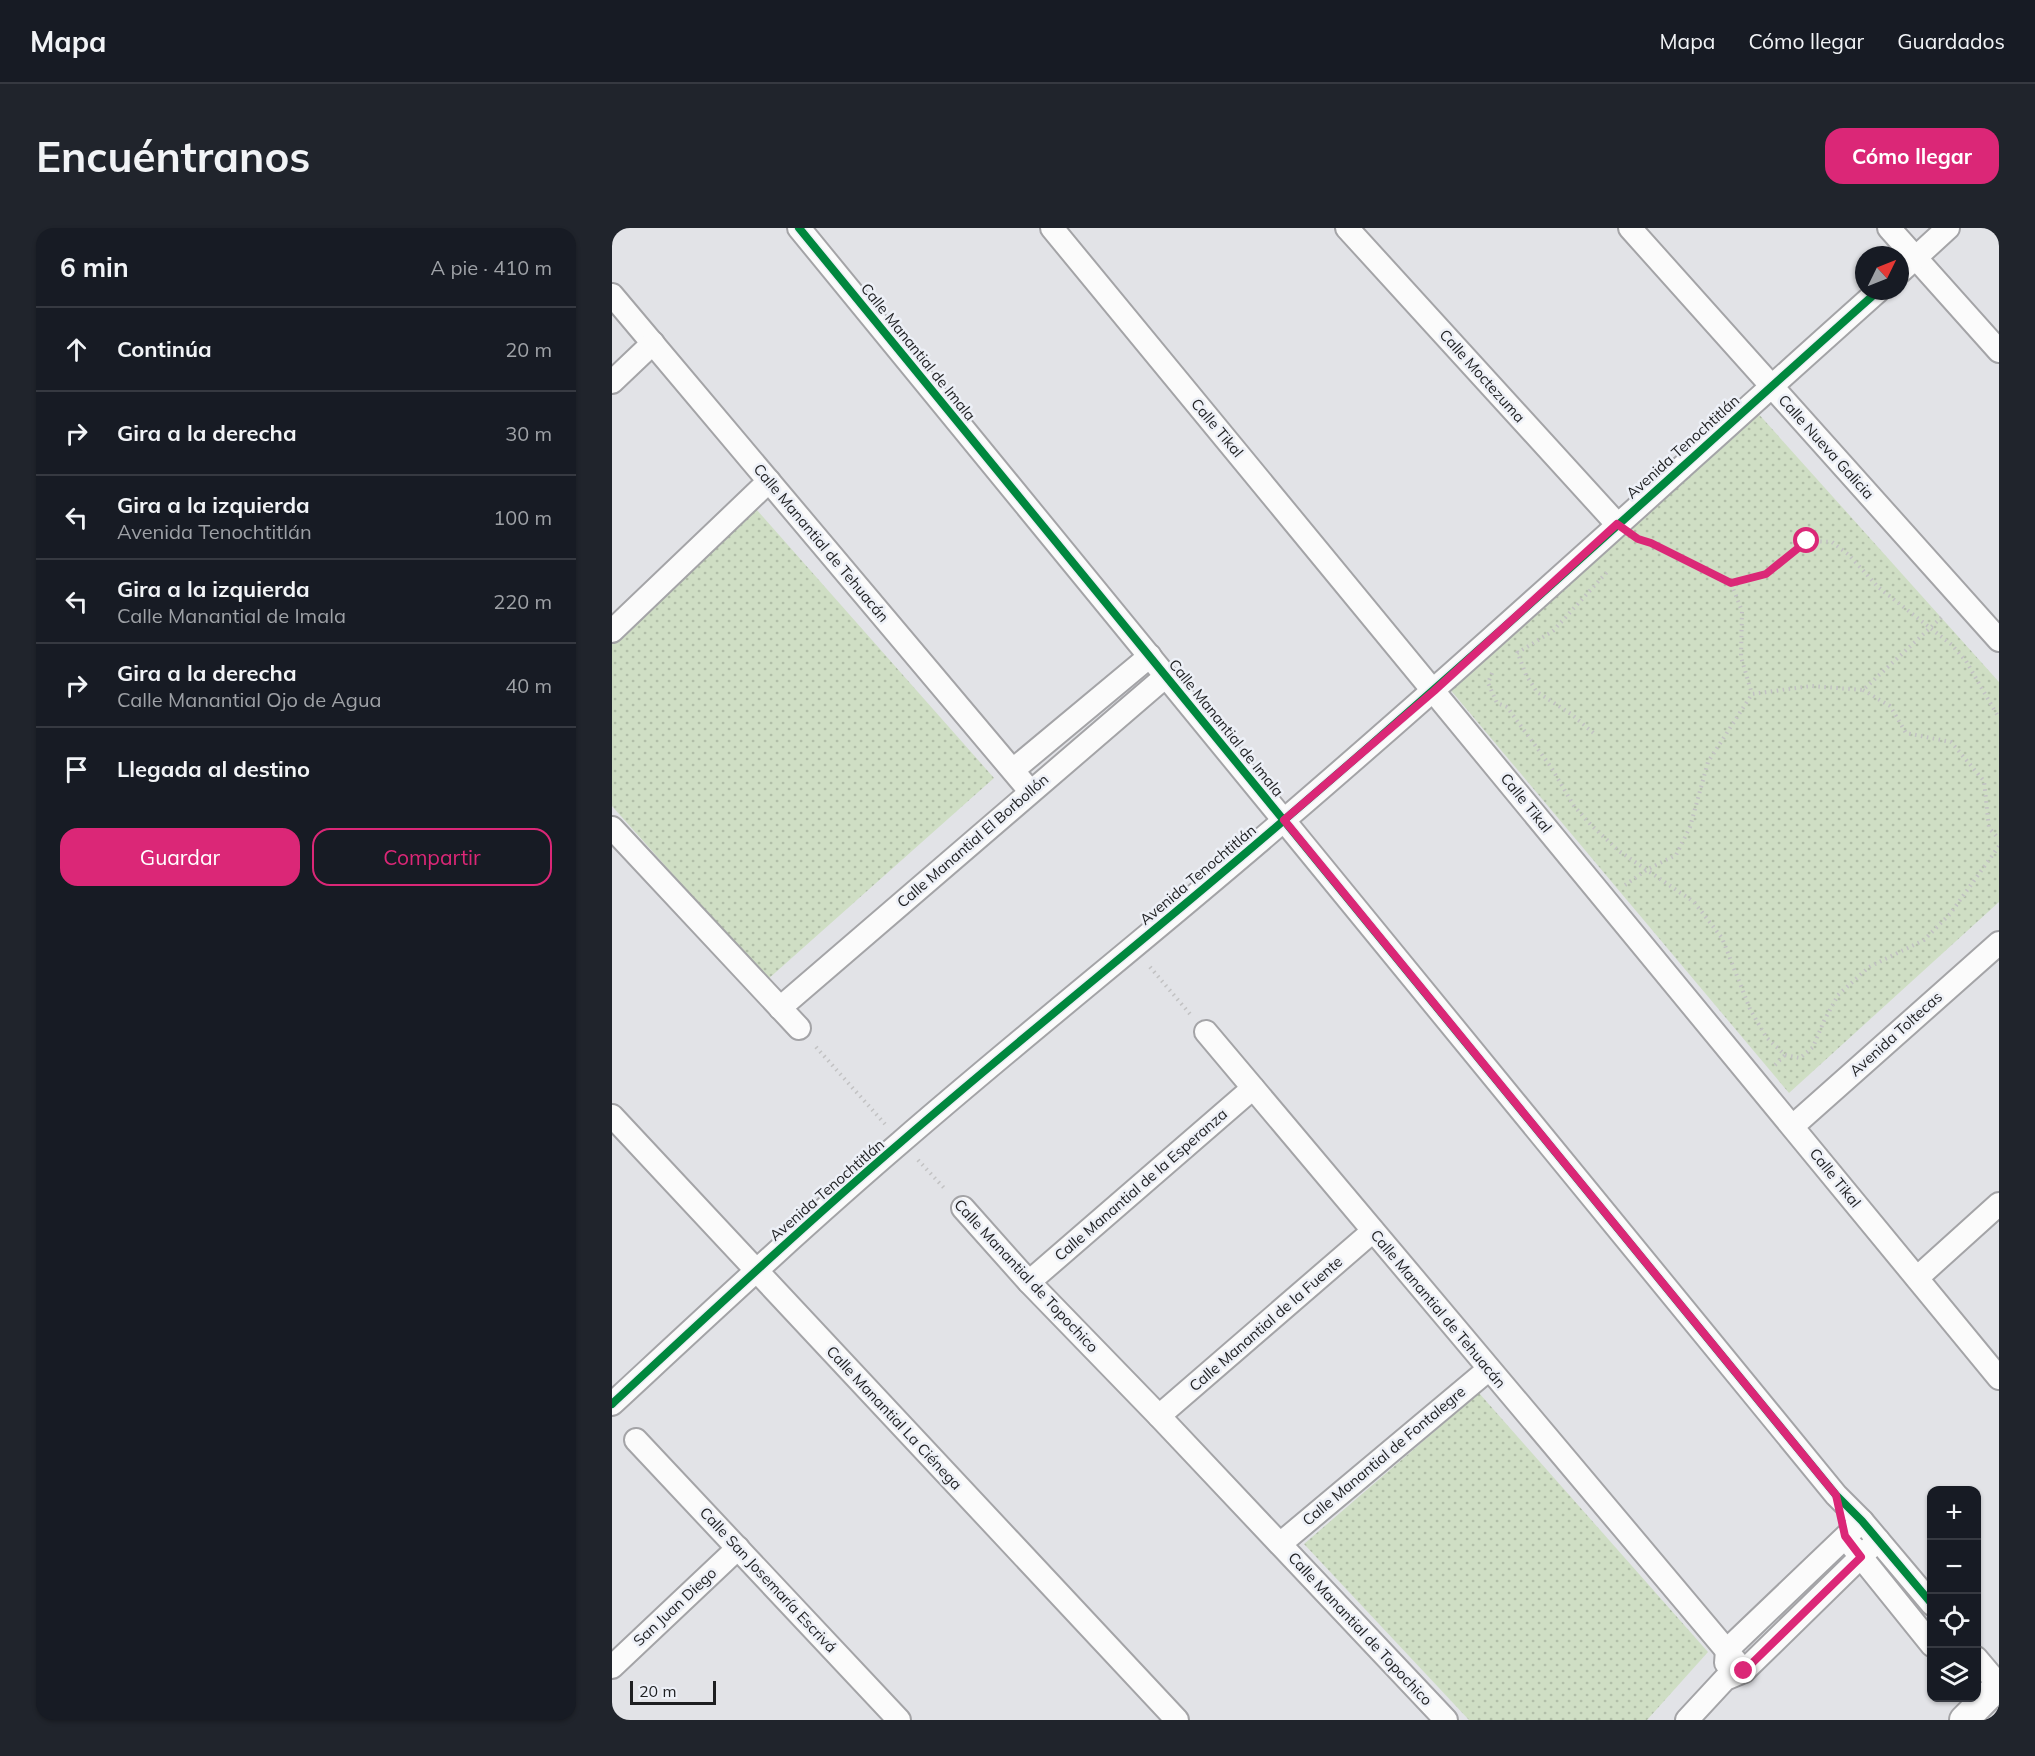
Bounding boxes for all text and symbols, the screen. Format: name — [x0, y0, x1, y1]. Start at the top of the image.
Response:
text: Mapa — [30, 24, 106, 59]
text: Mapa — [1660, 28, 1715, 54]
text: Cómo llegar — [1748, 28, 1864, 54]
text: Guardados — [1897, 28, 2005, 54]
button: Cómo llegar — [1825, 128, 1999, 184]
text: Encuéntranos — [36, 130, 310, 183]
north arrow — [1855, 246, 1909, 300]
text: 6 min — [60, 251, 129, 284]
text: A pie · 410 m — [431, 255, 552, 280]
street label: Calle Manantial de Imala — [857, 279, 980, 424]
street label: Calle Moctezuma — [1435, 325, 1529, 426]
icon: ahead — [60, 333, 93, 366]
text: Continúa — [117, 335, 212, 363]
text: 20 m — [505, 337, 552, 362]
street label: Avenida Tenochtitlán — [1622, 391, 1743, 503]
street label: Calle Nueva Galicia — [1774, 391, 1878, 503]
street label: Calle Tikal — [1187, 394, 1248, 461]
icon: right — [60, 417, 93, 450]
text: Gira a la derecha — [117, 419, 297, 447]
text: 30 m — [505, 421, 552, 446]
street label: Calle Manantial de Tehuacán — [750, 460, 893, 626]
text: Gira a la izquierda — [117, 491, 310, 519]
icon: left — [60, 501, 93, 534]
text: 100 m — [493, 505, 552, 530]
text: Avenida Tenochtitlán — [117, 519, 312, 544]
route start — [1793, 527, 1819, 553]
text: Gira a la izquierda — [117, 575, 310, 603]
icon: left — [60, 585, 93, 618]
text: 220 m — [493, 589, 552, 614]
text: Calle Manantial de Imala — [117, 603, 346, 628]
street label: Calle Manantial de Imala — [1165, 655, 1288, 800]
text: Gira a la derecha — [117, 659, 297, 687]
icon: right — [60, 669, 93, 702]
text: 40 m — [505, 673, 552, 698]
text: Calle Manantial Ojo de Agua — [117, 687, 381, 712]
icon: arrive — [60, 753, 93, 786]
text: Llegada al destino — [117, 755, 310, 783]
street label: Calle Tikal — [1497, 769, 1556, 836]
street label: Calle Manantial El Borbollón — [893, 770, 1052, 912]
street label: Avenida Tenochtitlán — [1136, 820, 1260, 929]
button: Guardar — [60, 828, 300, 886]
button: Compartir — [312, 828, 552, 886]
street label: Avenida Toltecas — [1845, 987, 1946, 1080]
street label: Calle Manantial de la Esperanza — [1050, 1104, 1231, 1265]
street label: Avenida Tenochtitlán — [765, 1135, 888, 1245]
street label: Calle Tikal — [1806, 1144, 1865, 1211]
street label: Calle Manantial de Topochico — [950, 1195, 1102, 1356]
street label: Calle Manantial de Tehuacán — [1367, 1226, 1510, 1392]
street label: Calle Manantial de la Fuente — [1185, 1252, 1346, 1395]
street label: Calle Manantial La Ciénega — [823, 1342, 966, 1494]
street label: Calle Manantial de Fontalegre — [1298, 1382, 1469, 1529]
map controls — [1927, 1486, 1981, 1702]
button: + — [1927, 1486, 1981, 1540]
street label: Calle San Josemaría Escrivá — [696, 1503, 841, 1656]
button: − — [1927, 1540, 1981, 1594]
street label: Calle Manantial de Topochico — [1284, 1548, 1436, 1709]
street label: San Juan Diego — [629, 1563, 720, 1650]
button: locate — [1927, 1594, 1981, 1648]
button: layers — [1927, 1648, 1981, 1702]
route end — [1730, 1657, 1756, 1683]
scale bar — [630, 1678, 716, 1706]
text: 20 m — [639, 1681, 676, 1701]

